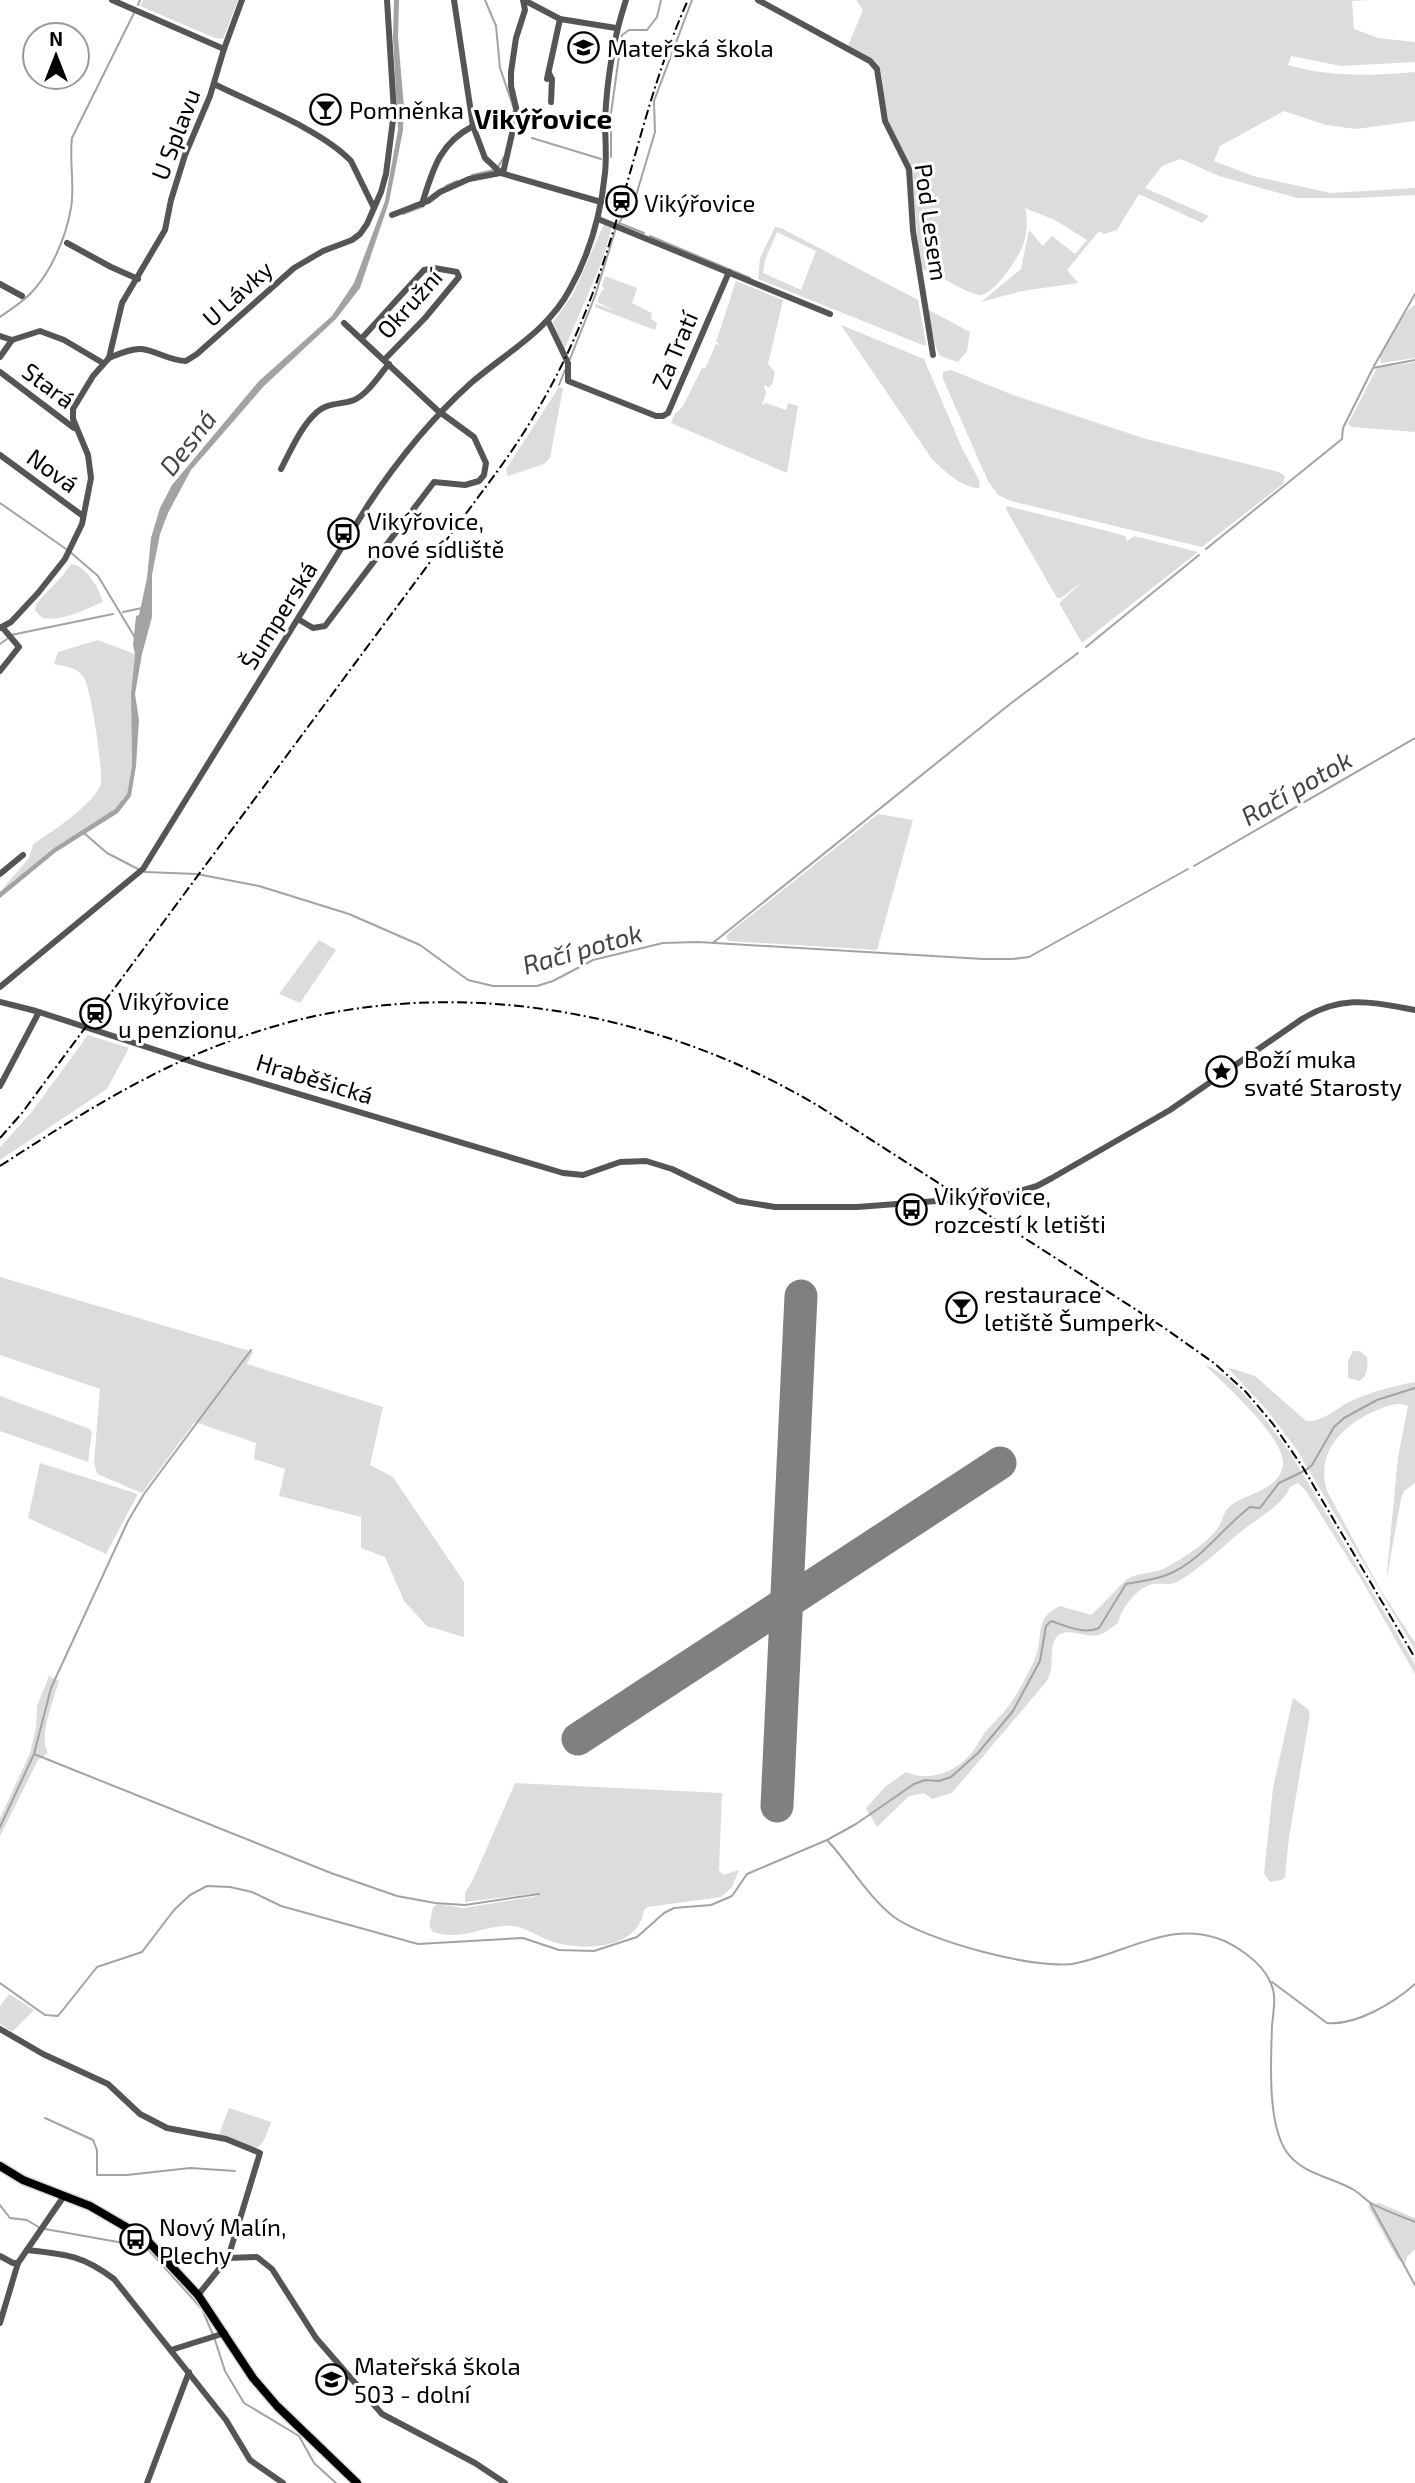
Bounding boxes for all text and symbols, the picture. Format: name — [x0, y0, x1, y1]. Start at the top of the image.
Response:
north arrow — [21, 21, 91, 91]
text: N — [49, 27, 63, 50]
school or university icon: Mateřská škola — [567, 30, 601, 64]
place label: Mateřská škola — [607, 33, 774, 62]
street label: U Splavu — [144, 84, 206, 184]
bar icon: Pomněnka — [309, 92, 343, 126]
place label: Pomněnka — [349, 95, 464, 124]
district label: Vikýřovice — [474, 101, 612, 135]
street label: Pod Lesem — [909, 162, 955, 282]
station icon: Vikýřovice — [604, 185, 638, 219]
place label: Vikýřovice — [644, 188, 755, 217]
street label: U Lávky — [196, 254, 278, 332]
street label: Okružní — [370, 261, 448, 344]
street label: Za Tratí — [645, 306, 704, 393]
street label: Stará — [17, 356, 81, 414]
water label: Desná — [152, 403, 222, 481]
street label: Nová — [22, 442, 84, 498]
place label: Vikýřovice, nové sídliště — [367, 506, 504, 563]
bus stop icon: Vikýřovice, nové sídliště — [327, 517, 361, 551]
street label: Šumperská — [233, 556, 323, 674]
water label: Račí potok — [1235, 743, 1357, 831]
water label: Račí potok — [519, 916, 645, 980]
place label: Vikýřovice u penzionu — [118, 986, 237, 1043]
station icon: Vikýřovice u penzionu — [78, 997, 112, 1031]
place label: Boží muka svaté Starosty — [1244, 1044, 1402, 1101]
street label: Hraběšická — [253, 1046, 377, 1110]
place icon: Boží muka svaté Starosty — [1204, 1055, 1238, 1089]
place label: Vikýřovice, rozcestí k letišti — [934, 1181, 1106, 1238]
bus stop icon: Vikýřovice, rozcestí k letišti — [894, 1192, 928, 1226]
place label: restaurace letiště Šumperk — [984, 1279, 1156, 1336]
bar icon: restaurace letiště Šumperk — [944, 1290, 978, 1324]
place label: Nový Malín, Plechy — [159, 2212, 286, 2269]
bus stop icon: Nový Malín, Plechy — [119, 2223, 153, 2257]
place label: Mateřská škola 503 - dolní — [354, 2351, 521, 2408]
school or university icon: Mateřská škola 503 - dolní — [314, 2362, 348, 2396]

